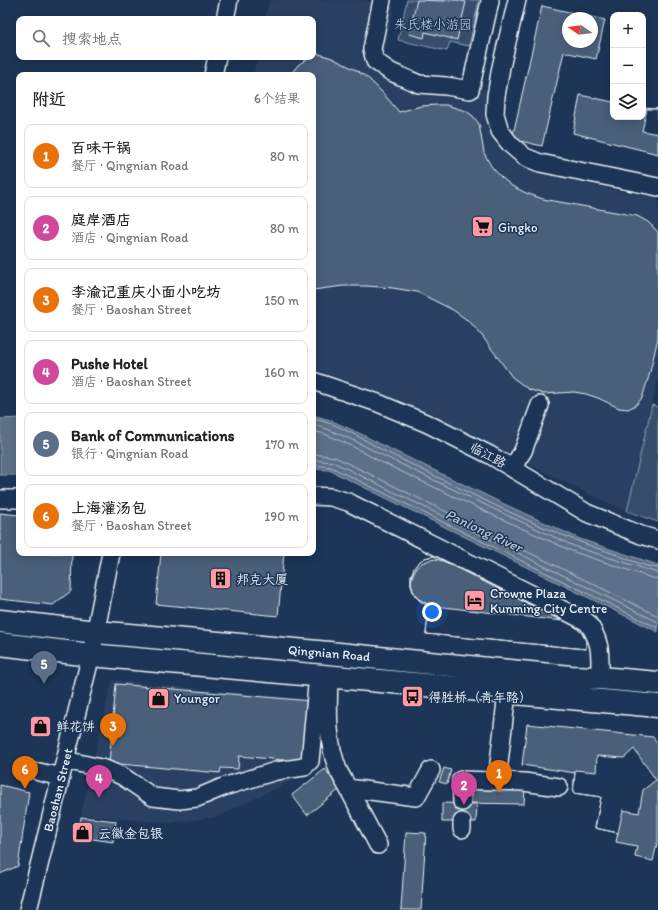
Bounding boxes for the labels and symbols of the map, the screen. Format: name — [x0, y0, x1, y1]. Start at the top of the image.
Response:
north arrow — [562, 12, 598, 48]
park label: 朱氏楼小游园 — [394, 17, 472, 32]
supermarket icon: Gingko — [470, 214, 496, 240]
place label: Gingko — [498, 220, 538, 235]
street label: 临江路 — [467, 439, 509, 471]
water label: Panlong River — [443, 506, 526, 557]
building icon: 邦克大厦 — [207, 566, 233, 592]
place label: 邦克大厦 — [236, 572, 288, 587]
place label: Crowne Plaza Kunming City Centre — [490, 586, 607, 616]
hotel icon: Crowne Plaza Kunming City Centre — [461, 587, 487, 613]
your location — [422, 602, 442, 622]
street label: Qingnian Road — [287, 642, 371, 664]
pin: 5 — [31, 651, 57, 684]
bus stop icon: 得胜桥（青年路） — [399, 684, 425, 710]
shop icon: Youngor — [146, 685, 172, 711]
place label: 得胜桥（青年路） — [428, 690, 532, 705]
place label: Youngor — [174, 691, 221, 706]
shop icon: 鲜花饼 — [27, 713, 53, 739]
pin: 3 — [100, 713, 126, 746]
place label: 鲜花饼 — [56, 719, 95, 734]
street label: Baoshan Street — [40, 747, 76, 833]
pin: 6 — [12, 756, 38, 789]
pin: 1 — [486, 760, 512, 793]
pin: 4 — [86, 765, 112, 798]
pin: 2 — [451, 772, 477, 805]
shop icon: 云徽金包银 — [69, 820, 95, 846]
place label: 云徽金包银 — [98, 826, 163, 841]

